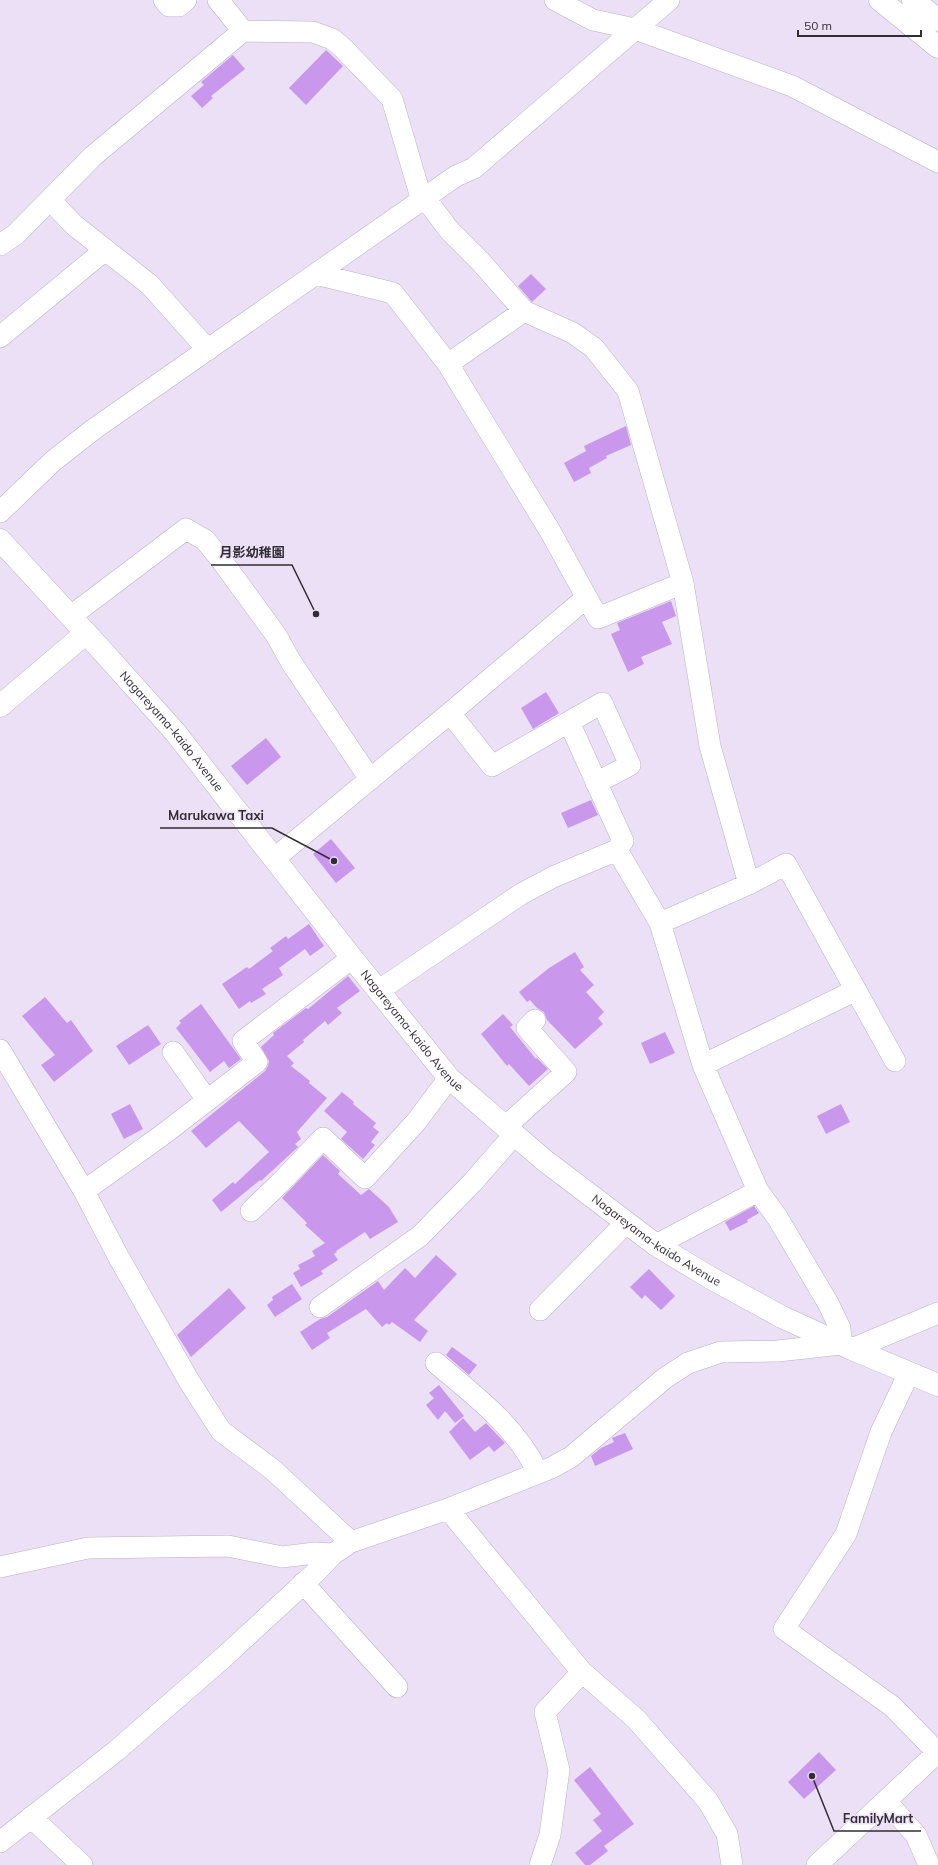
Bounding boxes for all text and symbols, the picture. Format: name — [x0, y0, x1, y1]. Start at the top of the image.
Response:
scale bar — [798, 12, 921, 38]
text: 50 m — [804, 18, 832, 33]
callout: 月影幼稚園 — [211, 540, 292, 565]
text: 月影幼稚園 — [219, 544, 285, 560]
street label: Nagareyama-kaido Avenue — [117, 668, 227, 794]
callout: Marukawa Taxi — [160, 803, 272, 828]
text: Marukawa Taxi — [168, 807, 264, 823]
street label: Nagareyama-kaido Avenue — [358, 967, 467, 1094]
street label: Nagareyama-kaido Avenue — [589, 1191, 724, 1289]
callout: FamilyMart — [834, 1806, 921, 1831]
text: FamilyMart — [843, 1810, 913, 1827]

